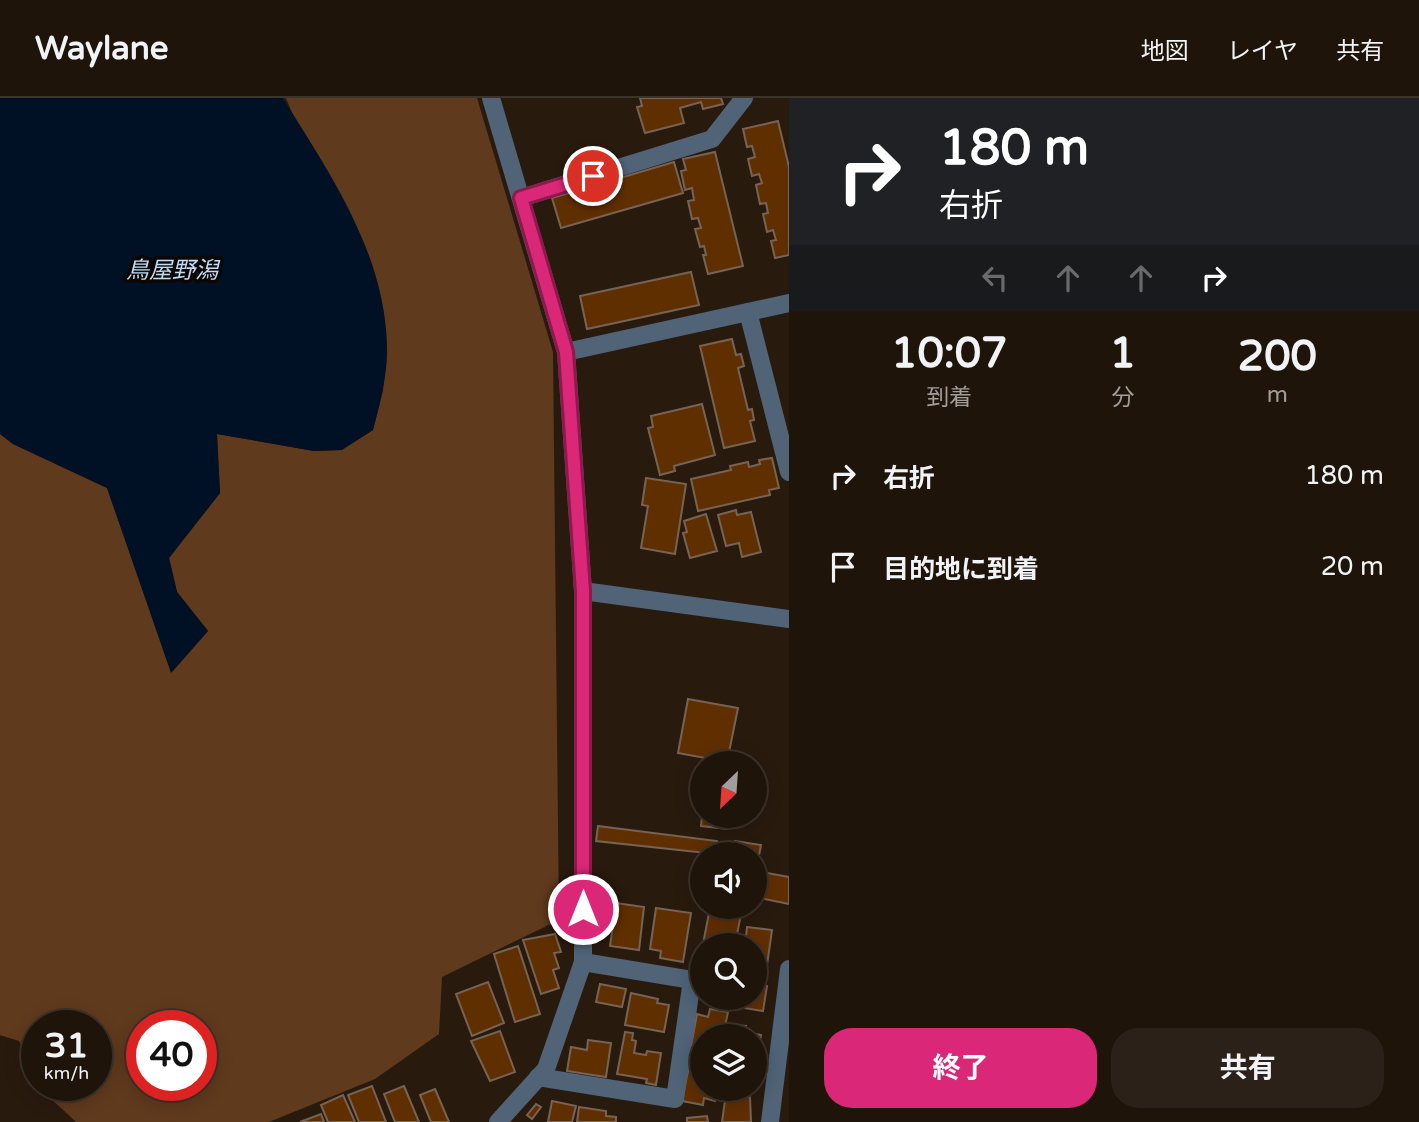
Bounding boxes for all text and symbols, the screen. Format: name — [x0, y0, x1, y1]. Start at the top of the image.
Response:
text: Waylane — [35, 29, 169, 68]
text: 地図 — [1141, 37, 1189, 66]
text: レイヤ — [1227, 37, 1298, 66]
text: 共有 — [1336, 37, 1384, 66]
text: 180 m — [939, 119, 1089, 178]
icon: right — [824, 126, 915, 217]
pin — [563, 146, 623, 206]
icon: arrive — [574, 157, 612, 195]
text: 右折 — [939, 187, 1003, 225]
water label: 鳥屋野潟 — [126, 257, 221, 285]
icon: left — [976, 259, 1014, 297]
icon: ahead — [1049, 259, 1087, 297]
icon: ahead — [1122, 259, 1160, 297]
icon: right — [1195, 259, 1233, 297]
text: 10:07 — [891, 328, 1007, 379]
text: 1 — [1109, 328, 1136, 379]
text: 200 — [1238, 331, 1317, 382]
text: m — [1267, 381, 1288, 409]
text: 到着 — [926, 384, 972, 412]
text: 分 — [1111, 384, 1134, 412]
icon: right — [824, 457, 862, 495]
text: 180 m — [1304, 460, 1384, 491]
text: 右折 — [883, 463, 935, 494]
icon: arrive — [824, 548, 862, 586]
text: 20 m — [1321, 551, 1384, 582]
text: 目的地に到着 — [883, 554, 1039, 585]
north arrow — [690, 751, 766, 828]
map controls — [690, 751, 767, 1101]
button: sound — [690, 842, 767, 919]
position arrow — [546, 872, 620, 946]
button: search — [690, 933, 767, 1010]
speed limit sign: 40 — [126, 1010, 217, 1101]
button: layers — [690, 1024, 767, 1101]
text: 31 — [45, 1025, 88, 1067]
button: 終了 — [824, 1028, 1097, 1108]
button: 共有 — [1111, 1028, 1384, 1108]
text: km/h — [44, 1062, 89, 1084]

